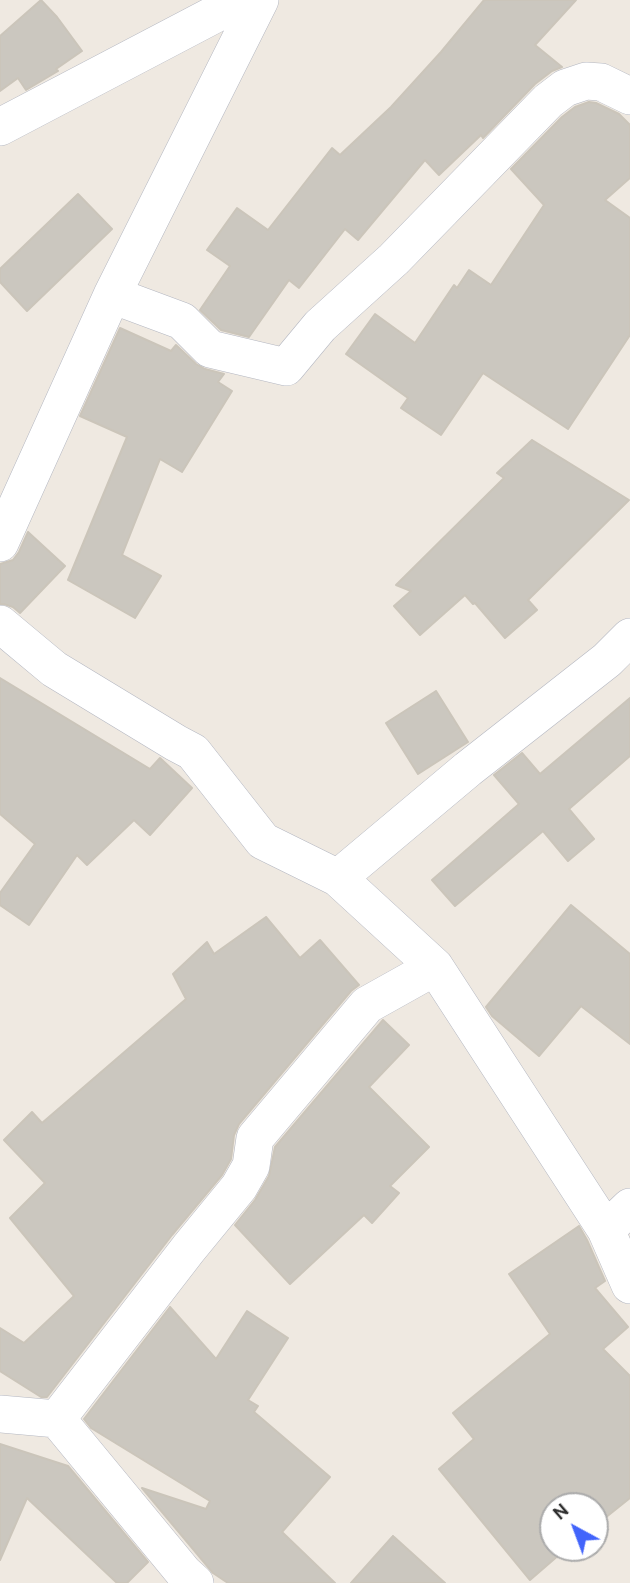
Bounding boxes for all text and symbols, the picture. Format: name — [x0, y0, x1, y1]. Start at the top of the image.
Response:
north arrow — [539, 1492, 609, 1562]
text: N — [549, 1499, 575, 1526]

